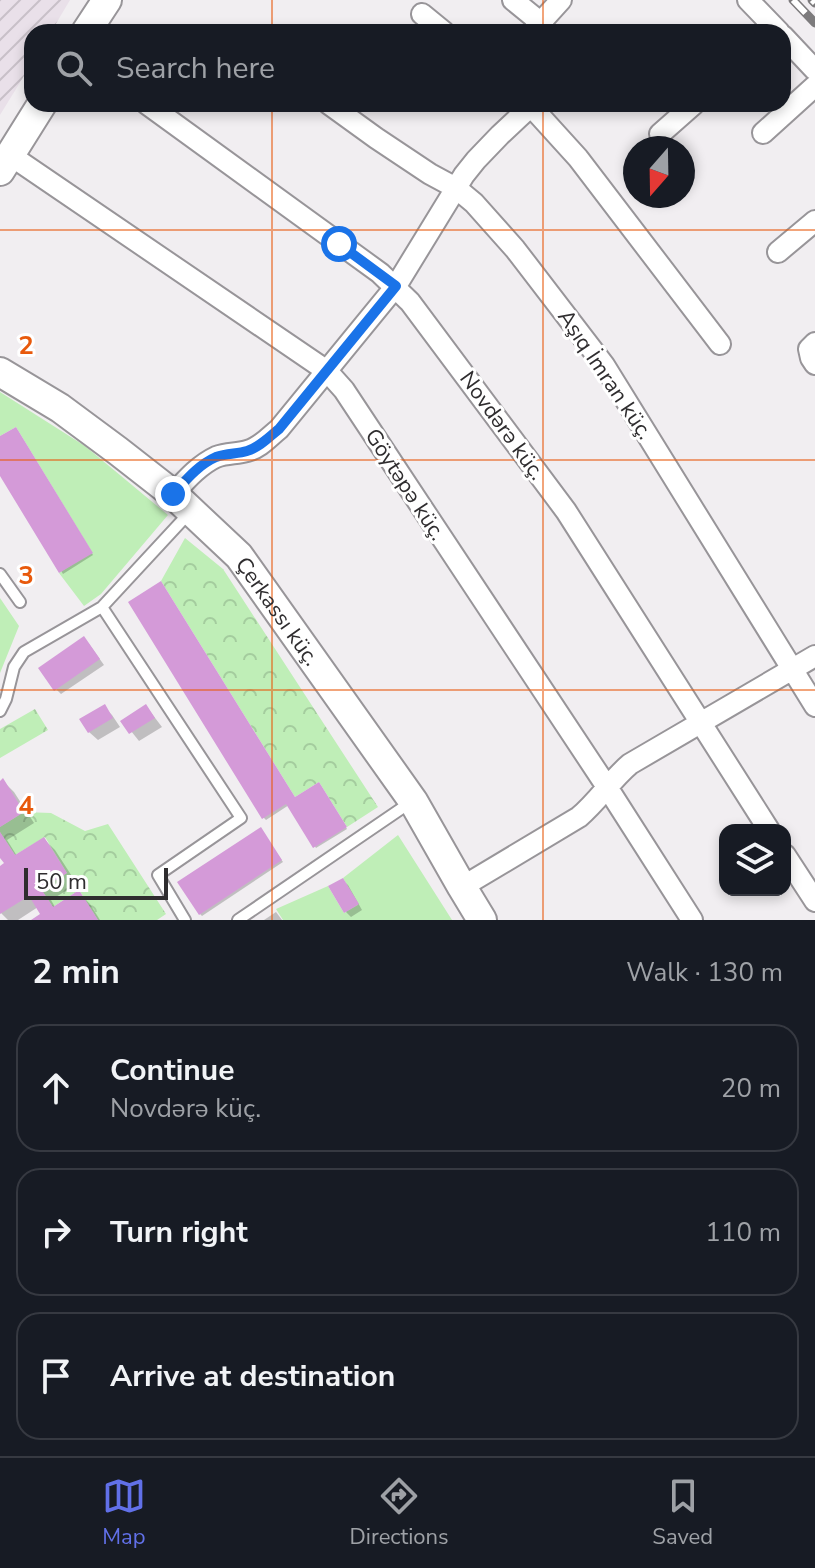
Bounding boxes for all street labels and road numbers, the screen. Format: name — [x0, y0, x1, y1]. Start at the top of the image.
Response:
street label: Aşıq İmran küç. — [551, 304, 660, 445]
street label: Novdərə küç. — [452, 365, 552, 486]
street label: Göytəpə küç. — [358, 423, 453, 546]
street label: Çerkassı küç. — [228, 551, 326, 672]

